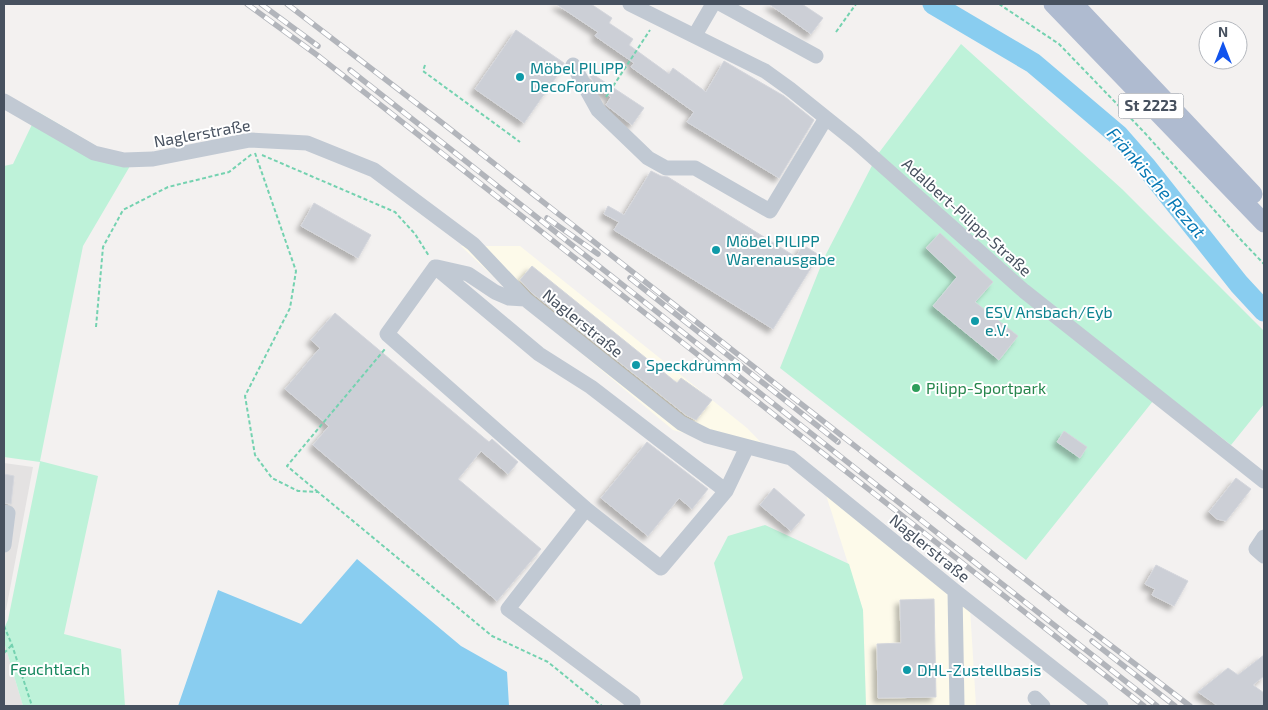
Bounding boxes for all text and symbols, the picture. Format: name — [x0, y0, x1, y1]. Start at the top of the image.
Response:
north arrow — [1198, 20, 1248, 70]
text: N — [1218, 23, 1228, 40]
place label: Möbel PILIPP DecoForum — [530, 58, 624, 95]
marker: Möbel PILIPP DecoForum — [514, 71, 526, 83]
road number: St 2223 — [1118, 94, 1184, 118]
street label: Naglerstraße — [152, 115, 252, 150]
water label: Fränkische Rezat — [1103, 122, 1211, 242]
street label: Adalbert-Pilipp-Straße — [899, 154, 1036, 280]
place label: Möbel PILIPP Warenausgabe — [726, 231, 835, 268]
marker: Möbel PILIPP Warenausgabe — [710, 244, 722, 256]
street label: Naglerstraße — [539, 285, 627, 361]
place label: ESV Ansbach/Eyb e.V. — [985, 302, 1113, 339]
marker: ESV Ansbach/Eyb e.V. — [969, 315, 981, 327]
place label: Speckdrumm — [646, 355, 741, 374]
marker: Speckdrumm — [630, 359, 642, 371]
place label: Pilipp-Sportpark — [926, 378, 1046, 397]
marker: Pilipp-Sportpark — [910, 382, 922, 394]
street label: Naglerstraße — [886, 510, 974, 586]
park label: Feuchtlach — [10, 659, 90, 678]
place label: DHL-Zustellbasis — [917, 660, 1042, 679]
marker: DHL-Zustellbasis — [901, 664, 913, 676]

